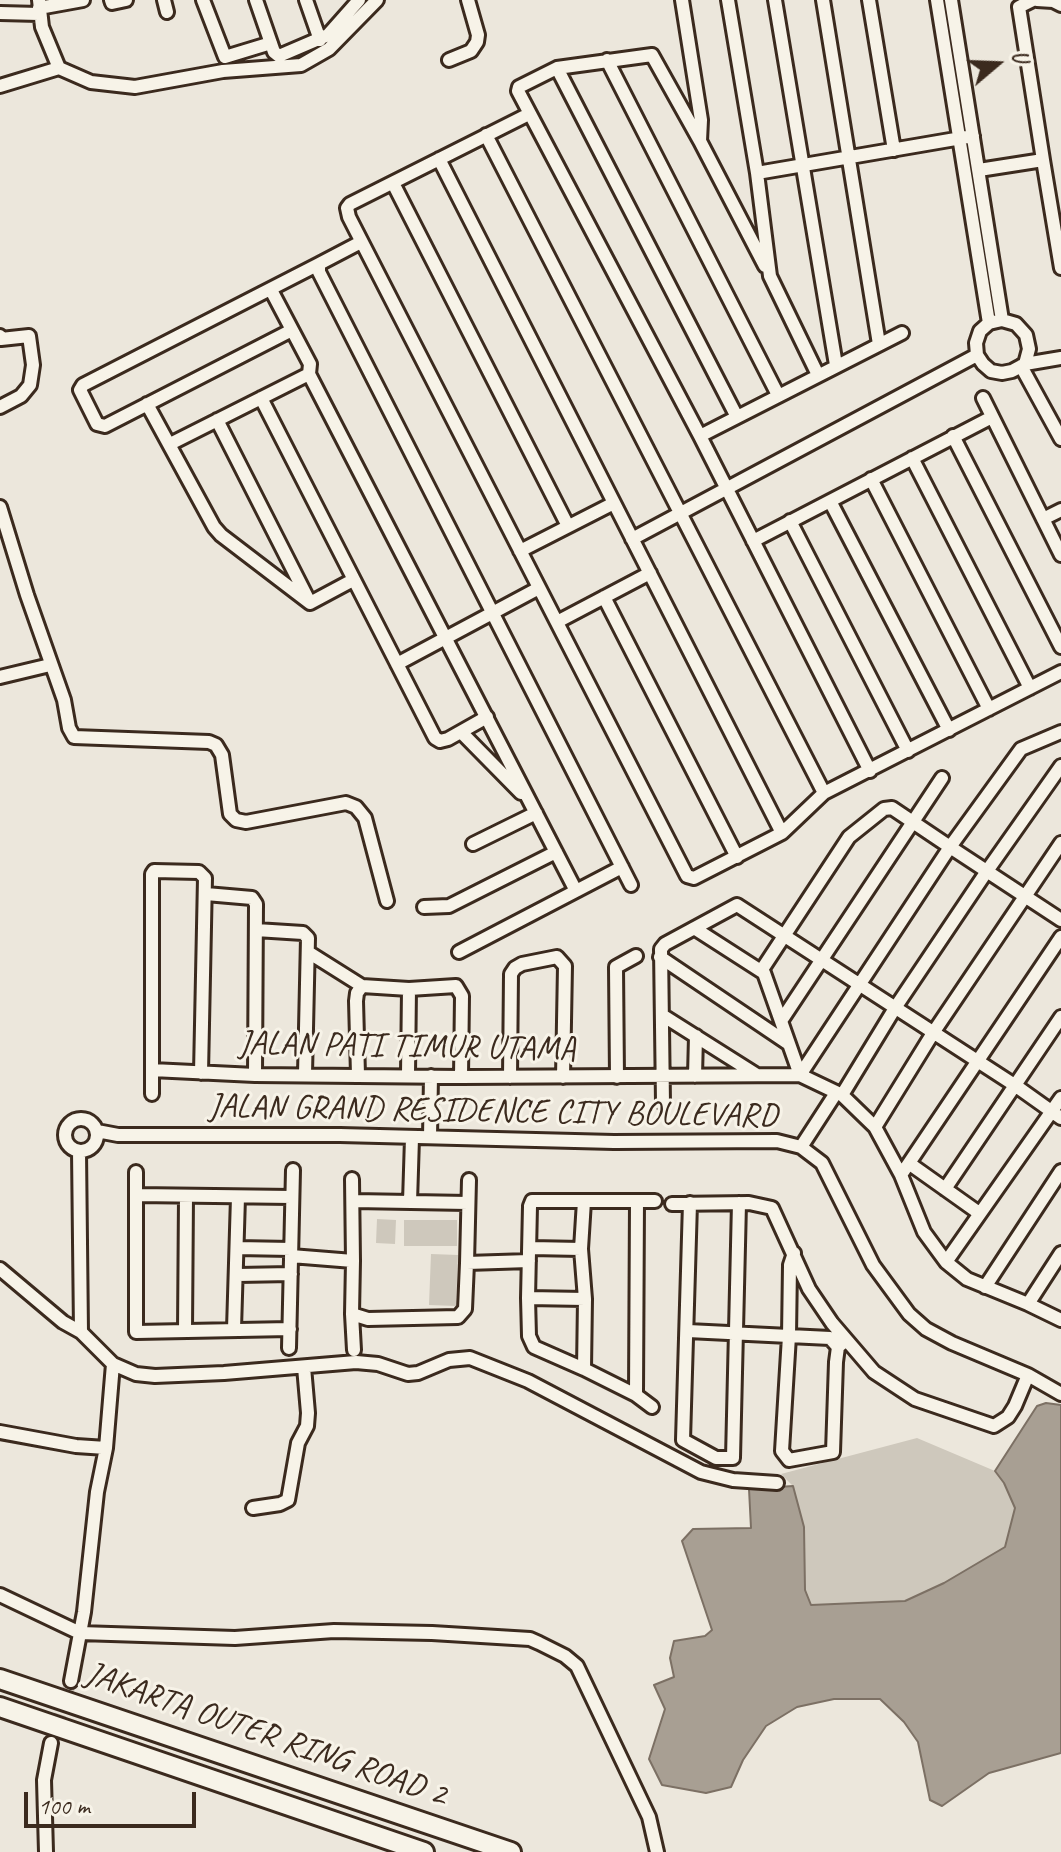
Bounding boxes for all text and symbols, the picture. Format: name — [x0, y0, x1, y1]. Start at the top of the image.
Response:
north arrow — [957, 24, 1037, 104]
text: U — [1005, 47, 1035, 66]
street label: JALAN PATI TIMUR UTAMA — [238, 1024, 576, 1070]
street label: JALAN GRAND RESIDENCE CITY BOULEVARD — [208, 1087, 778, 1137]
street label: JAKARTA OUTER RING ROAD 2 — [80, 1654, 452, 1816]
scale bar — [28, 1776, 200, 1826]
text: 100 m — [38, 1791, 90, 1821]

